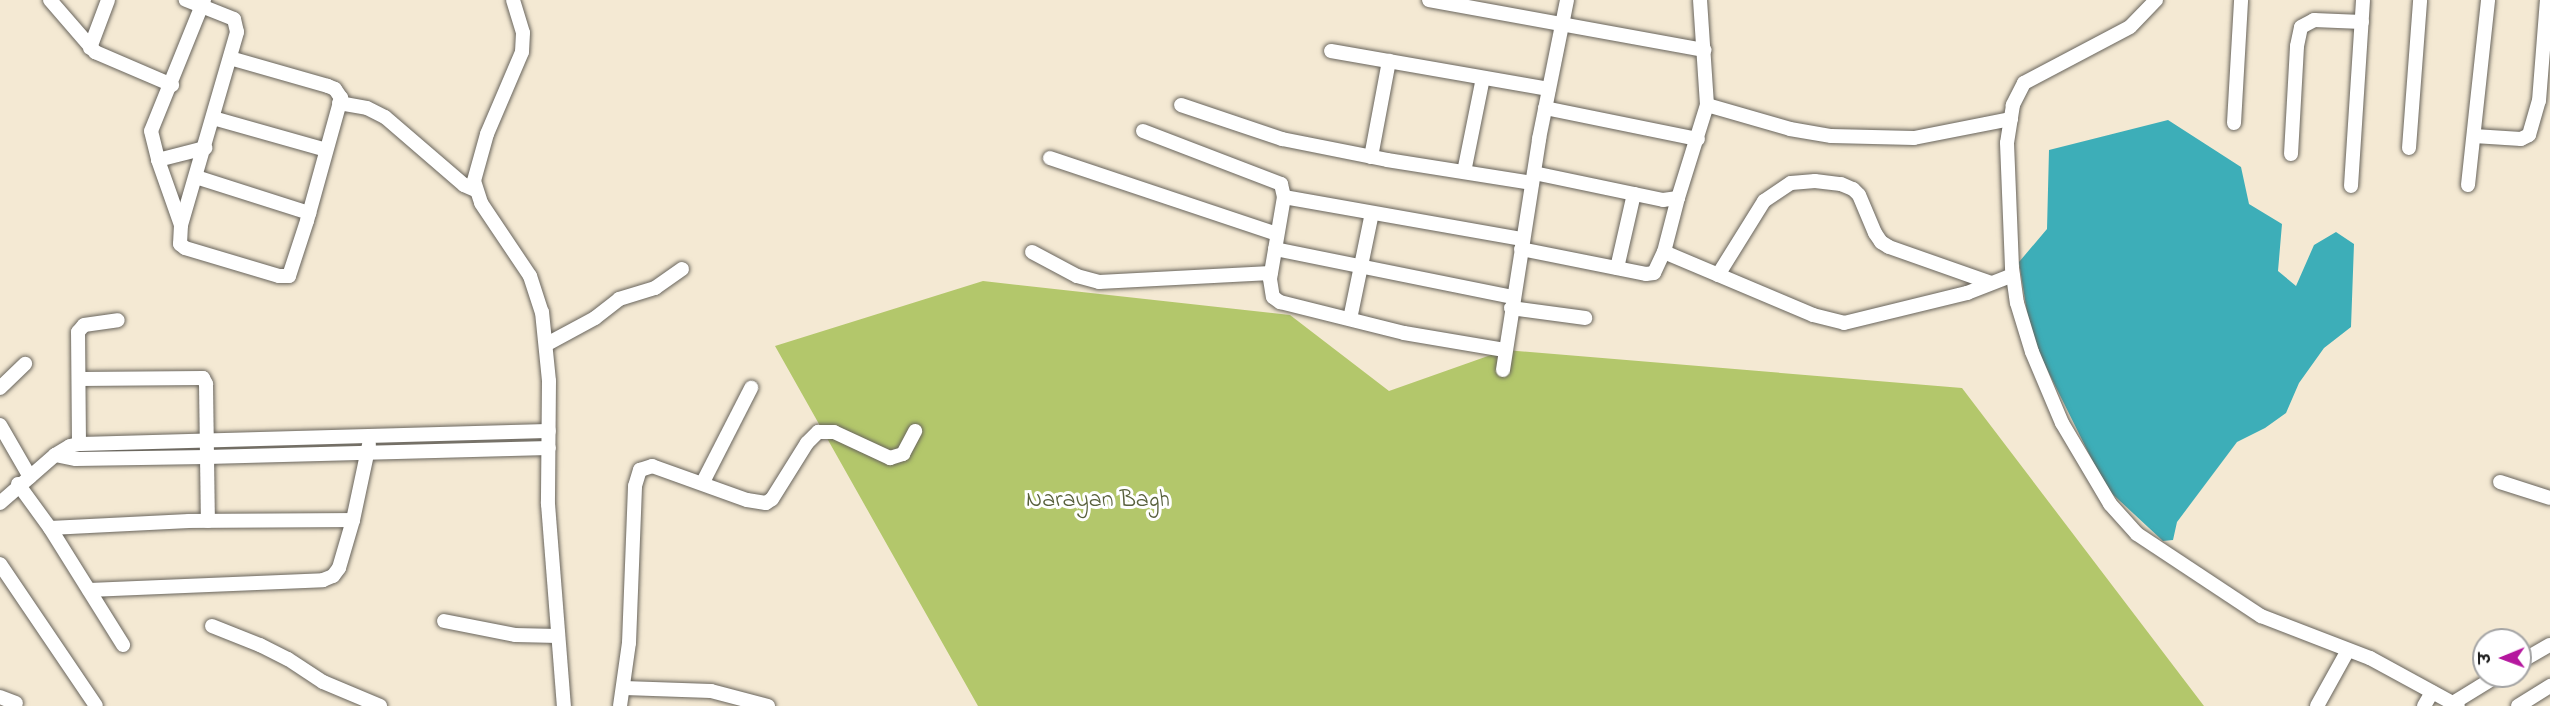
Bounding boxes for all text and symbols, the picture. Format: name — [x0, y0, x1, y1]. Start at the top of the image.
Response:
park label: Narayan Bagh — [1026, 487, 1170, 515]
north arrow — [2472, 628, 2532, 688]
text: उ — [2474, 653, 2498, 664]

